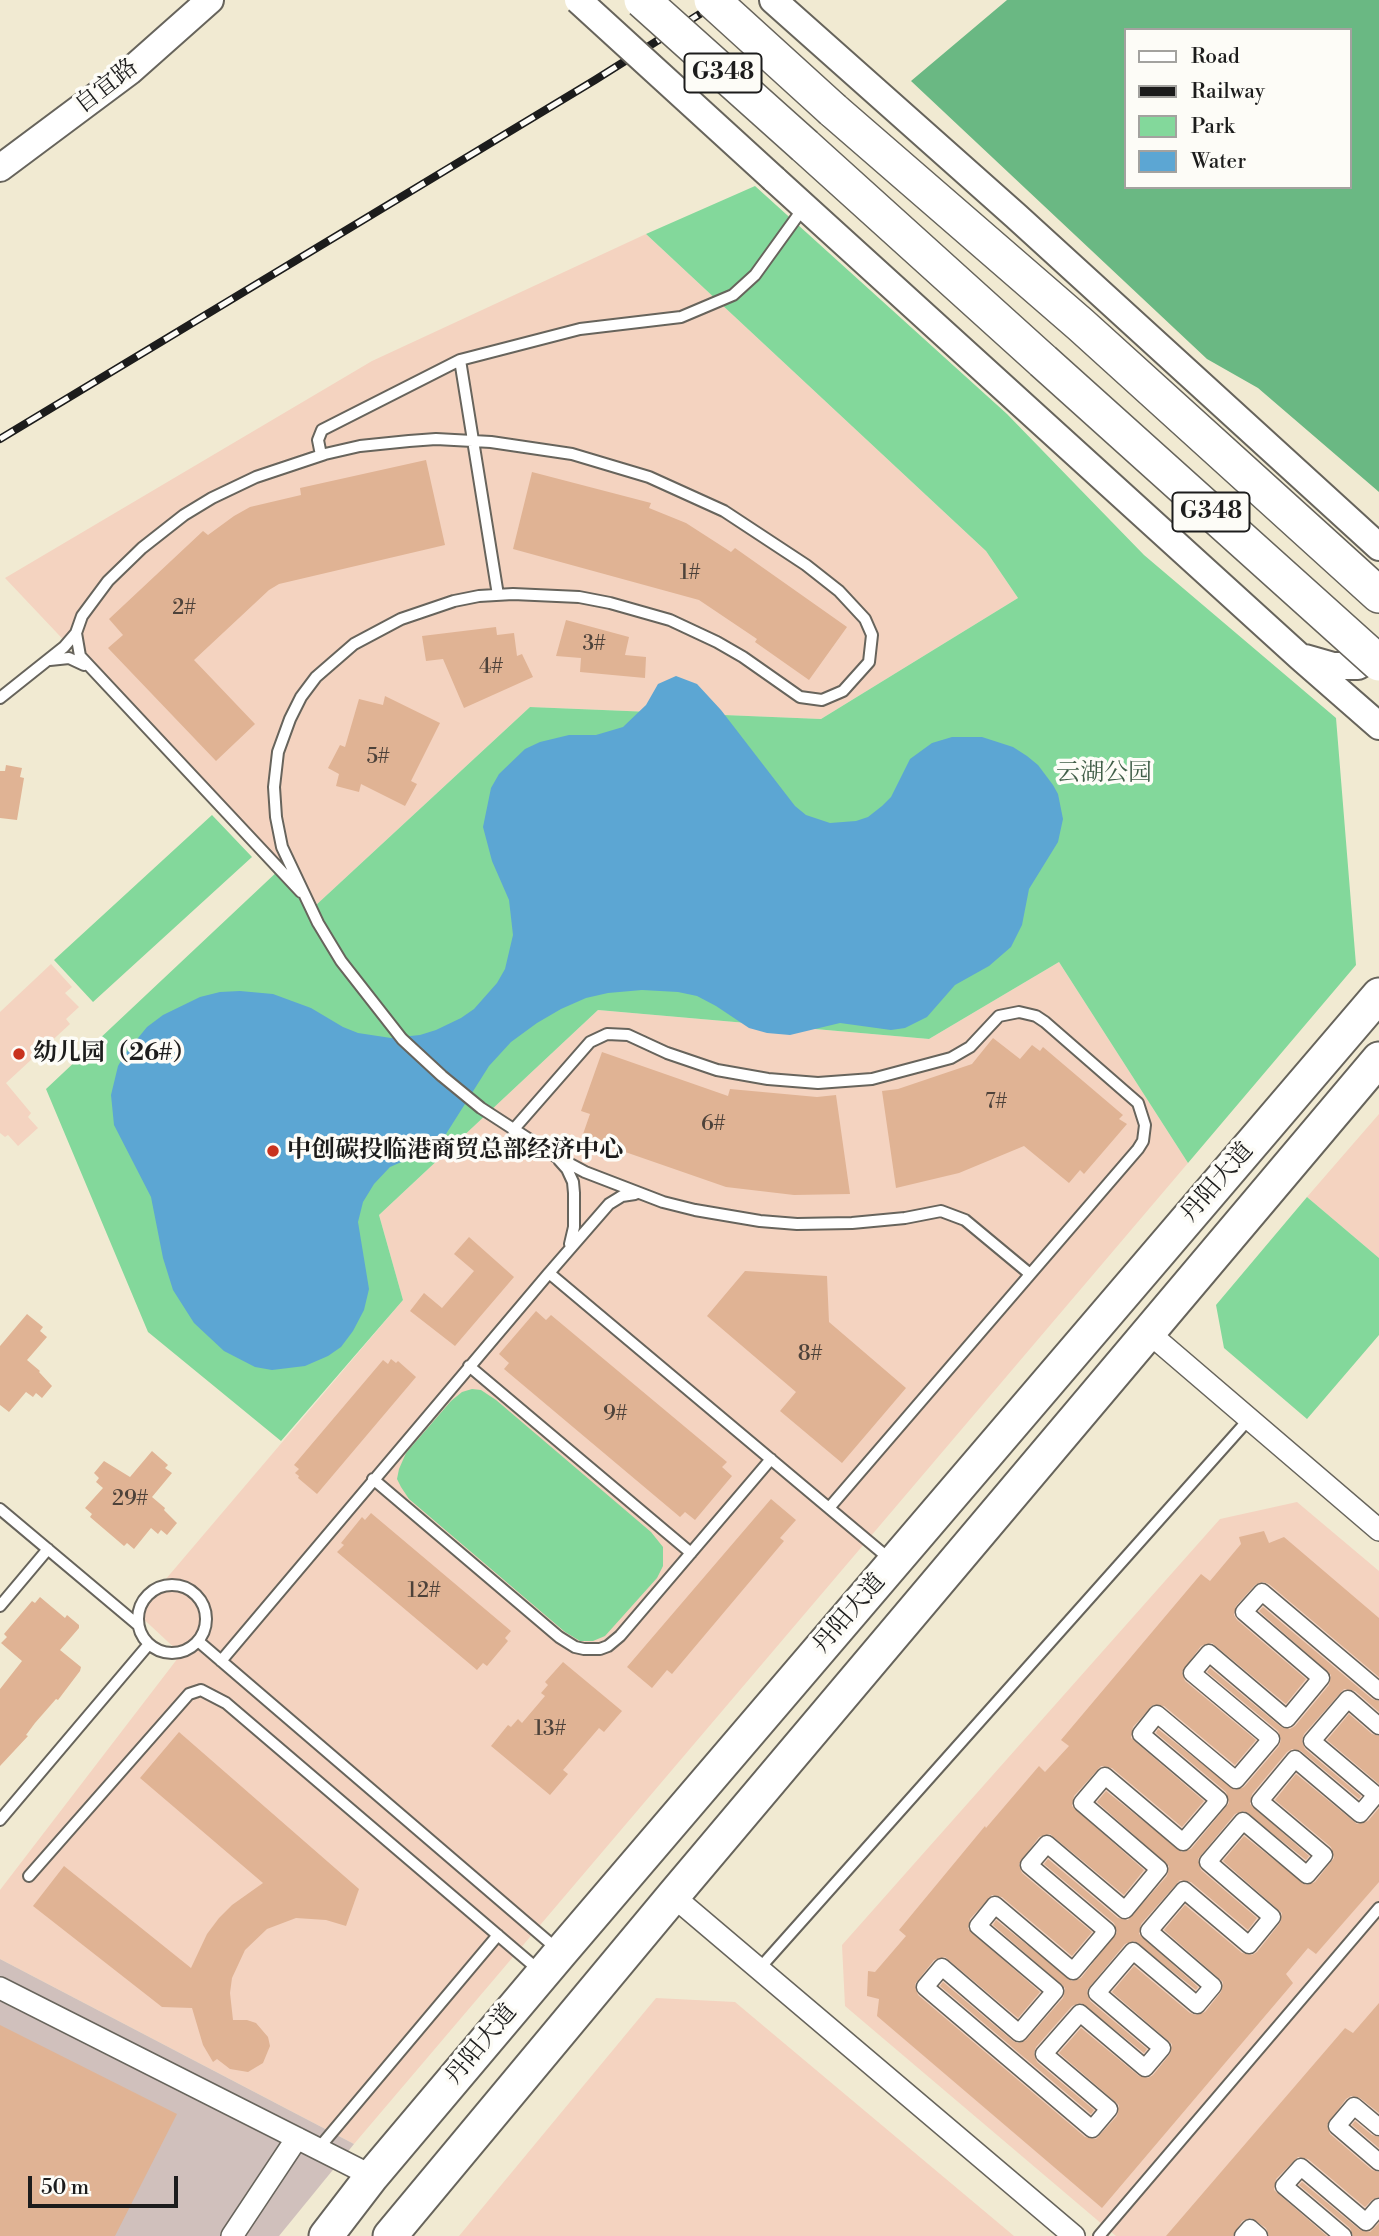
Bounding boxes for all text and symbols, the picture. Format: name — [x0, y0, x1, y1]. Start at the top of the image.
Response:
legend — [1124, 28, 1351, 189]
text: Road — [1191, 44, 1240, 70]
street label: 自宜路 — [70, 53, 144, 121]
road number: G348 — [684, 54, 762, 92]
text: Railway — [1191, 79, 1265, 105]
text: Park — [1191, 114, 1235, 140]
text: Water — [1191, 149, 1246, 175]
road number: G348 — [1172, 492, 1250, 532]
house number: 1# — [680, 561, 700, 587]
house number: 2# — [172, 596, 196, 622]
house number: 3# — [582, 632, 606, 658]
house number: 4# — [479, 655, 503, 681]
house number: 5# — [366, 745, 390, 771]
park label: 云湖公园 — [1056, 760, 1152, 788]
place label: 幼儿园（26#） — [33, 1040, 196, 1068]
marker: 幼儿园（26#） — [11, 1046, 27, 1062]
house number: 7# — [985, 1090, 1007, 1116]
house number: 6# — [701, 1112, 725, 1138]
place label: 中创碳投临港商贸总部经济中心 — [287, 1137, 623, 1165]
street label: 丹阳大道 — [1176, 1137, 1260, 1229]
marker: 中创碳投临港商贸总部经济中心 — [265, 1143, 281, 1159]
house number: 8# — [798, 1342, 822, 1368]
house number: 9# — [603, 1402, 627, 1428]
house number: 29# — [112, 1487, 148, 1513]
street label: 丹阳大道 — [808, 1568, 892, 1660]
house number: 12# — [408, 1579, 440, 1605]
house number: 13# — [534, 1717, 566, 1743]
street label: 丹阳大道 — [440, 1999, 524, 2091]
scale bar — [32, 2162, 182, 2206]
text: 50 m — [41, 2175, 89, 2201]

